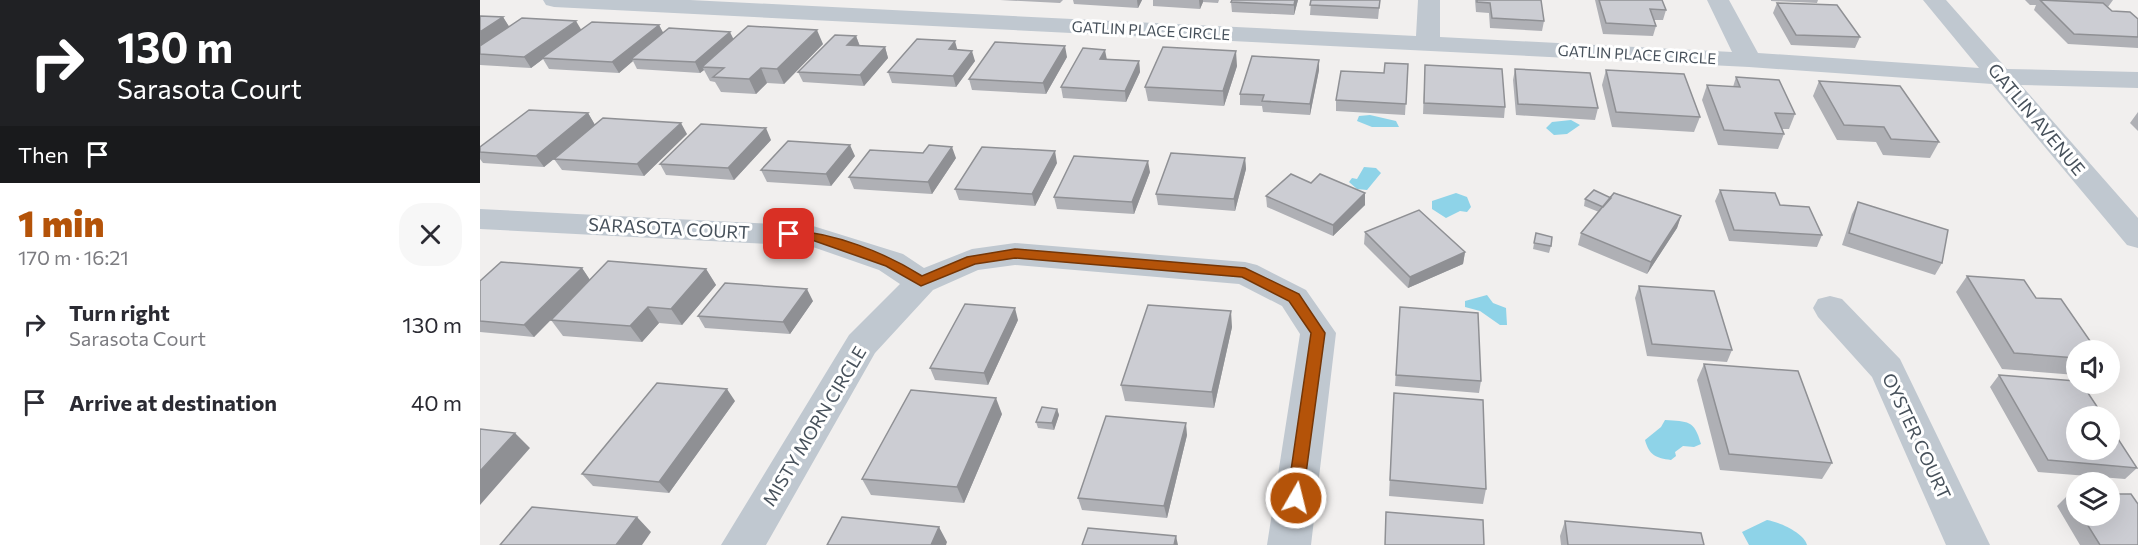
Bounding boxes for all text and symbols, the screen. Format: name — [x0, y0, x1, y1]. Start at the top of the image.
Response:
street label: GATLIN PLACE CIRCLE — [1071, 17, 1231, 43]
text: 130 m — [117, 20, 233, 72]
icon: right — [18, 24, 96, 102]
street label: GATLIN PLACE CIRCLE — [1557, 41, 1717, 67]
street label: GATLIN AVENUE — [1984, 58, 2090, 180]
text: Sarasota Court — [117, 72, 302, 105]
icon: arrive — [81, 138, 114, 171]
text: Then — [18, 141, 69, 168]
text: 1 min — [18, 200, 104, 244]
button: close — [399, 203, 462, 266]
pin — [763, 208, 814, 259]
street label: SARASOTA COURT — [588, 213, 750, 243]
icon: arrive — [772, 217, 805, 250]
text: 170 m · 16:21 — [18, 245, 129, 269]
text: Turn right — [69, 299, 170, 326]
icon: right — [18, 308, 51, 341]
text: 130 m — [402, 311, 462, 338]
text: Sarasota Court — [69, 326, 206, 350]
map controls — [2066, 340, 2120, 526]
button: sound — [2066, 340, 2120, 394]
street label: MISTY MORN CIRCLE — [758, 342, 870, 510]
street label: OYSTER COURT — [1878, 369, 1956, 503]
icon: arrive — [18, 386, 51, 419]
text: Arrive at destination — [69, 389, 277, 416]
text: 40 m — [411, 389, 462, 416]
button: search — [2066, 406, 2120, 460]
position arrow — [1264, 466, 1328, 530]
button: layers — [2066, 472, 2120, 526]

